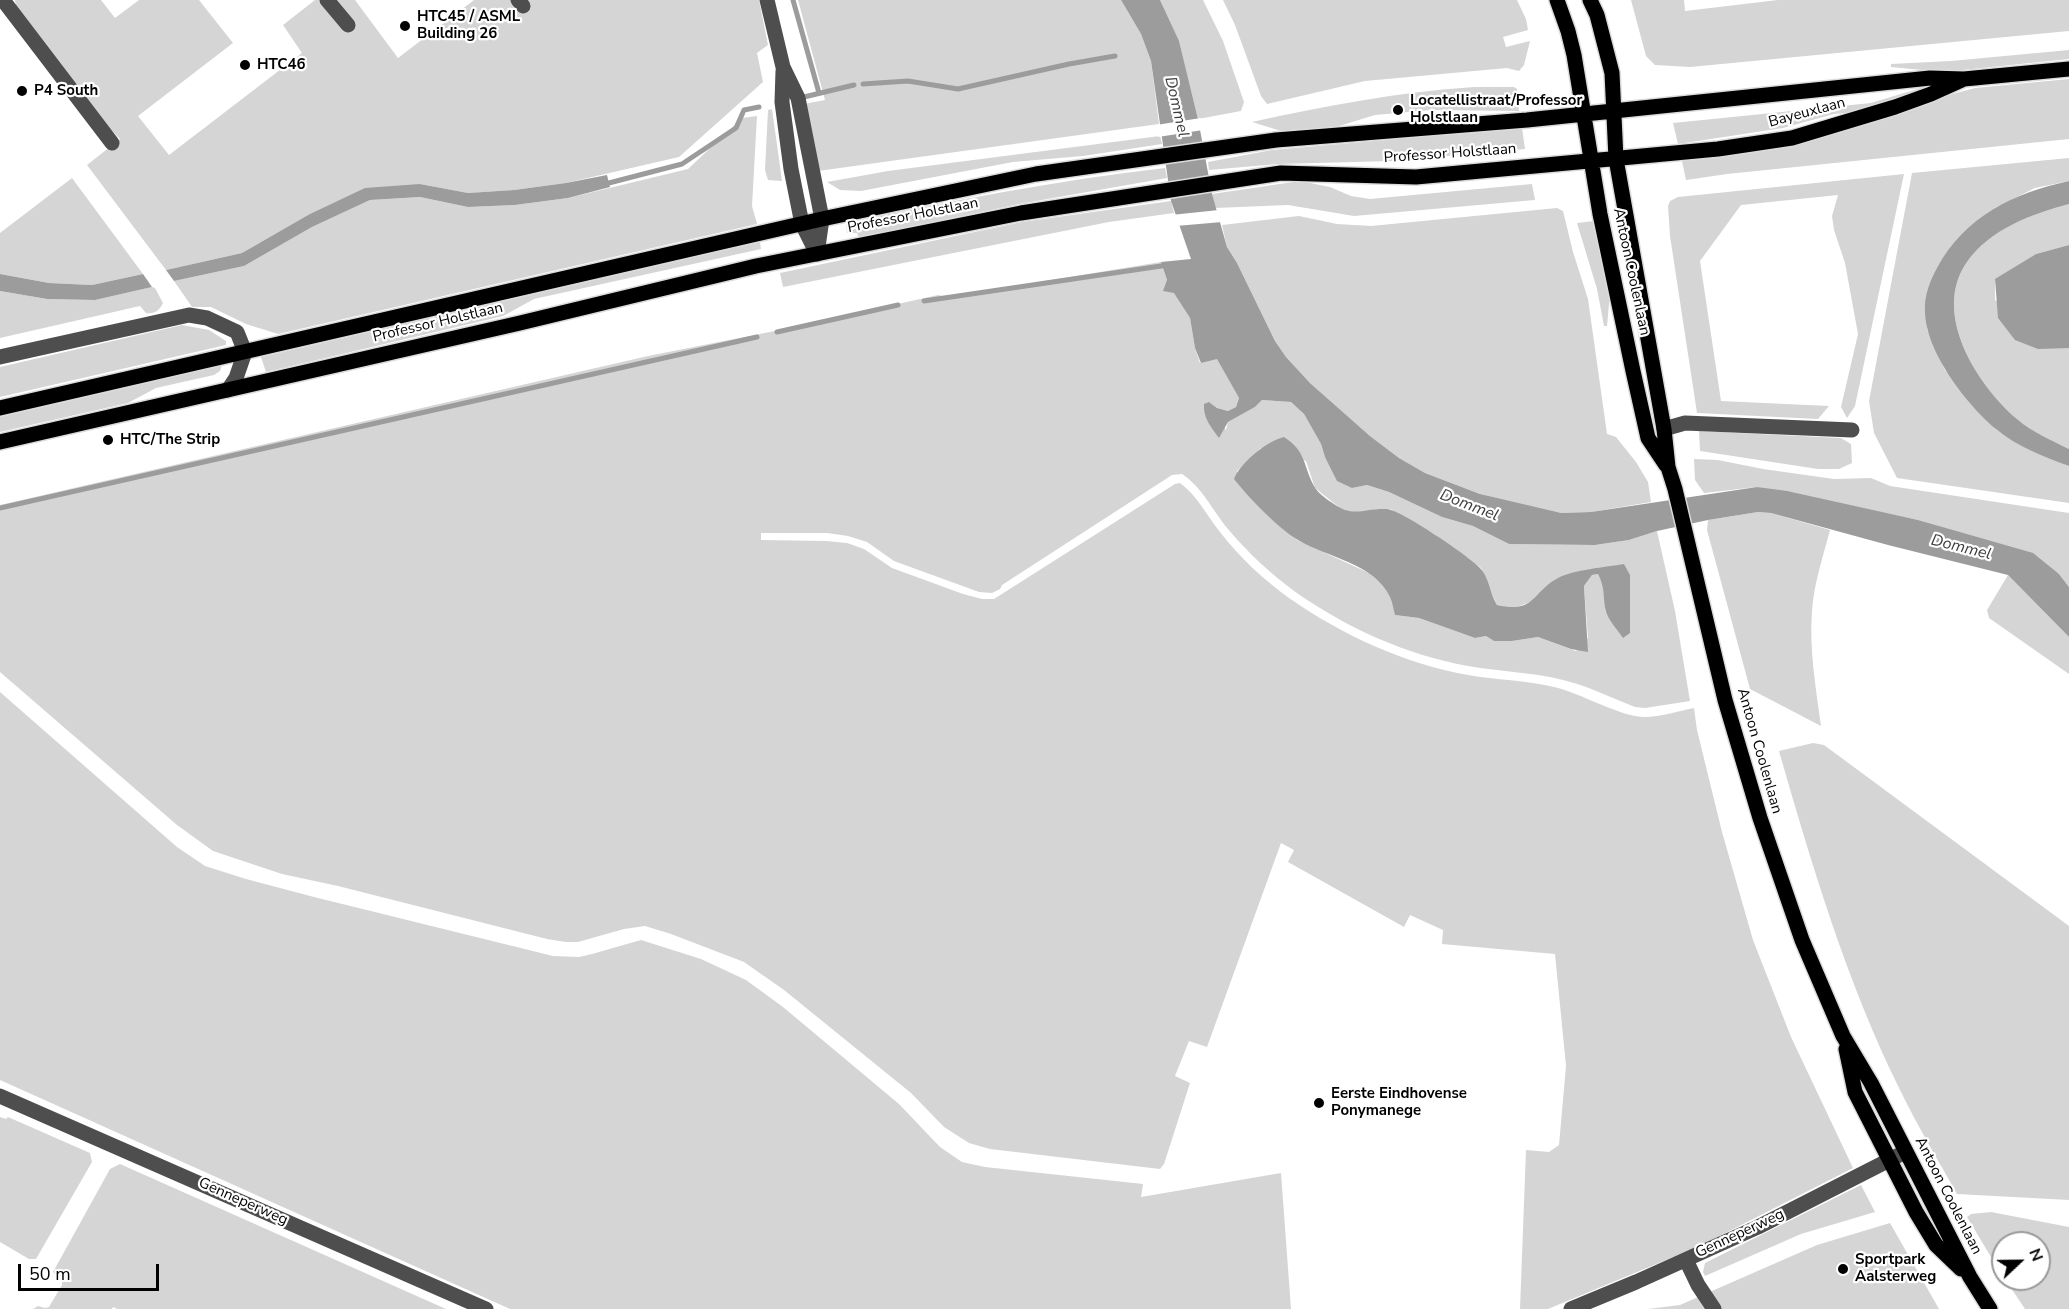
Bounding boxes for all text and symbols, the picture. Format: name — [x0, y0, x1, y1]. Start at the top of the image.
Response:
place label: HTC45 / ASML Building 26 — [417, 8, 520, 43]
marker: HTC45 / ASML Building 26 — [398, 19, 412, 33]
place label: HTC46 — [257, 56, 305, 74]
marker: HTC46 — [238, 58, 252, 72]
water label: Dommel — [1160, 75, 1192, 139]
place label: P4 South — [34, 82, 98, 100]
marker: P4 South — [15, 84, 29, 98]
place label: Locatellistraat/Professor Holstlaan — [1410, 92, 1582, 127]
street label: Bayeuxlaan — [1767, 94, 1847, 132]
marker: Locatellistraat/Professor Holstlaan — [1391, 103, 1405, 117]
street label: Professor Holstlaan — [1383, 140, 1517, 168]
street label: Professor Holstlaan — [846, 194, 980, 238]
street label: Antoon Coolenlaan — [1609, 207, 1653, 337]
street label: Professor Holstlaan — [371, 299, 505, 347]
place label: HTC/The Strip — [120, 431, 220, 449]
marker: HTC/The Strip — [101, 433, 115, 447]
water label: Dommel — [1437, 486, 1501, 526]
water label: Dommel — [1929, 531, 1993, 565]
street label: Antoon Coolenlaan — [1732, 686, 1786, 816]
place label: Eerste Eindhovense Ponymanege — [1331, 1085, 1467, 1120]
marker: Eerste Eindhovense Ponymanege — [1312, 1096, 1326, 1110]
street label: Antoon Coolenlaan — [1911, 1134, 1985, 1258]
street label: Genneperweg — [196, 1174, 290, 1230]
street label: Genneperweg — [1693, 1206, 1787, 1262]
north arrow — [1991, 1231, 2051, 1291]
text: N — [2023, 1245, 2048, 1265]
place label: Sportpark Aalsterweg — [1855, 1251, 1936, 1286]
scale bar — [21, 1252, 162, 1290]
text: 50 m — [29, 1262, 71, 1286]
marker: Sportpark Aalsterweg — [1836, 1262, 1850, 1276]

